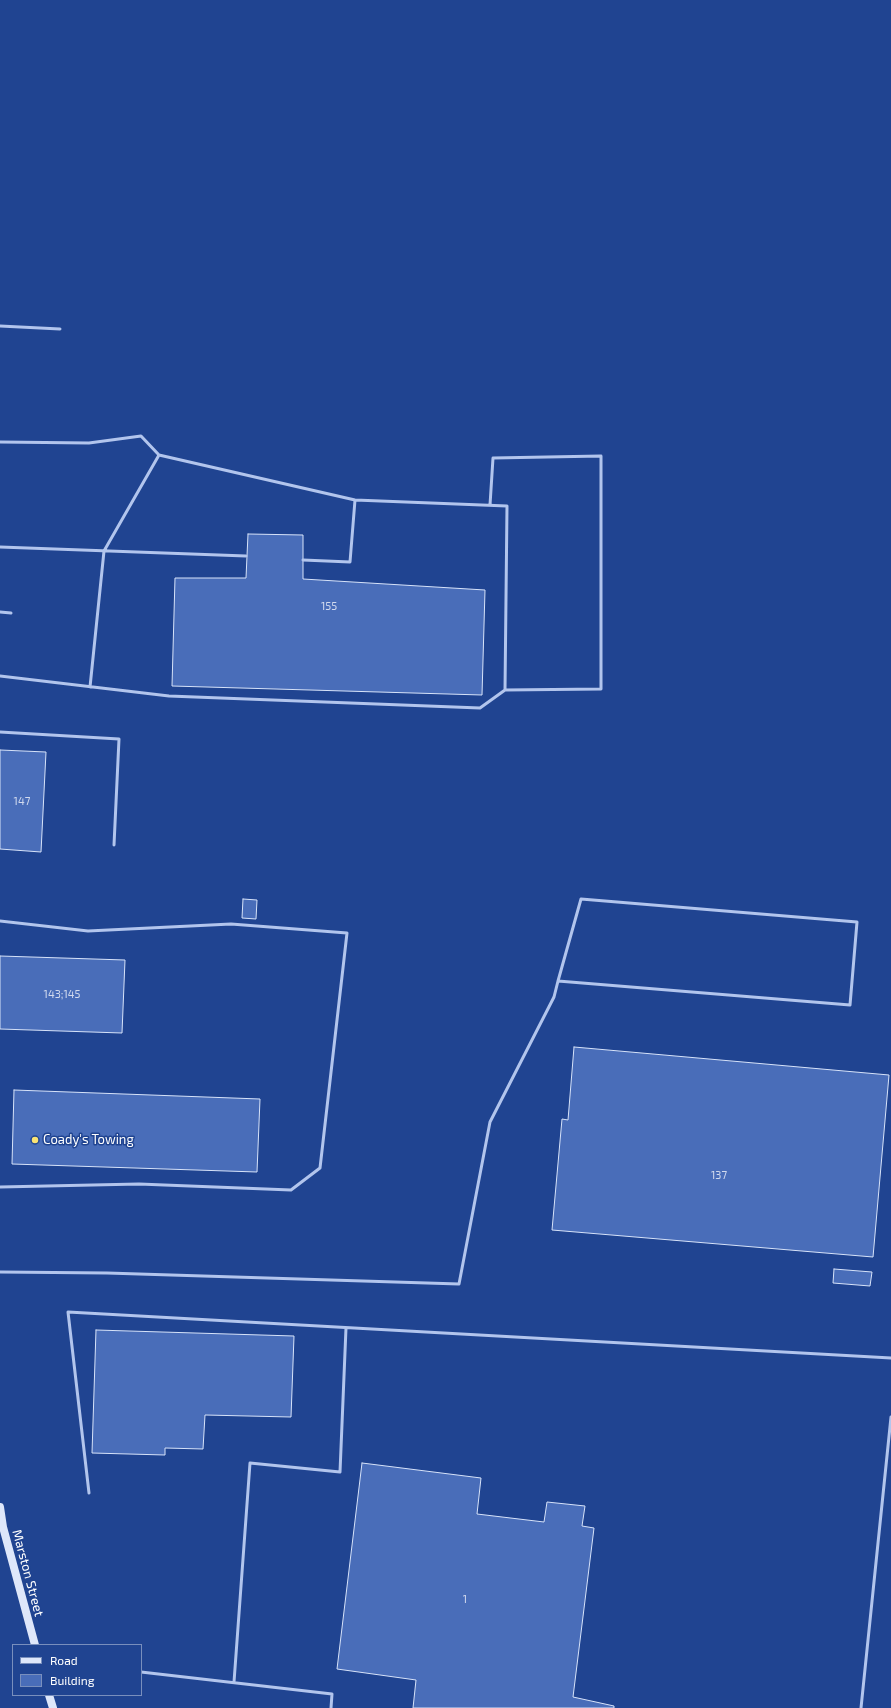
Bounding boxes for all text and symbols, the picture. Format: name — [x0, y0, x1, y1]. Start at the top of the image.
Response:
house number: 155 — [321, 599, 337, 613]
house number: 147 — [14, 794, 30, 808]
house number: 143;145 — [44, 987, 80, 1001]
place label: Coady's Towing — [43, 1132, 134, 1148]
marker: Coady's Towing — [30, 1135, 40, 1145]
house number: 137 — [711, 1168, 727, 1182]
street label: Marston Street — [9, 1528, 47, 1618]
house number: 1 — [463, 1592, 467, 1606]
legend — [12, 1644, 142, 1696]
text: Road — [50, 1653, 78, 1667]
text: Building — [50, 1673, 94, 1687]

